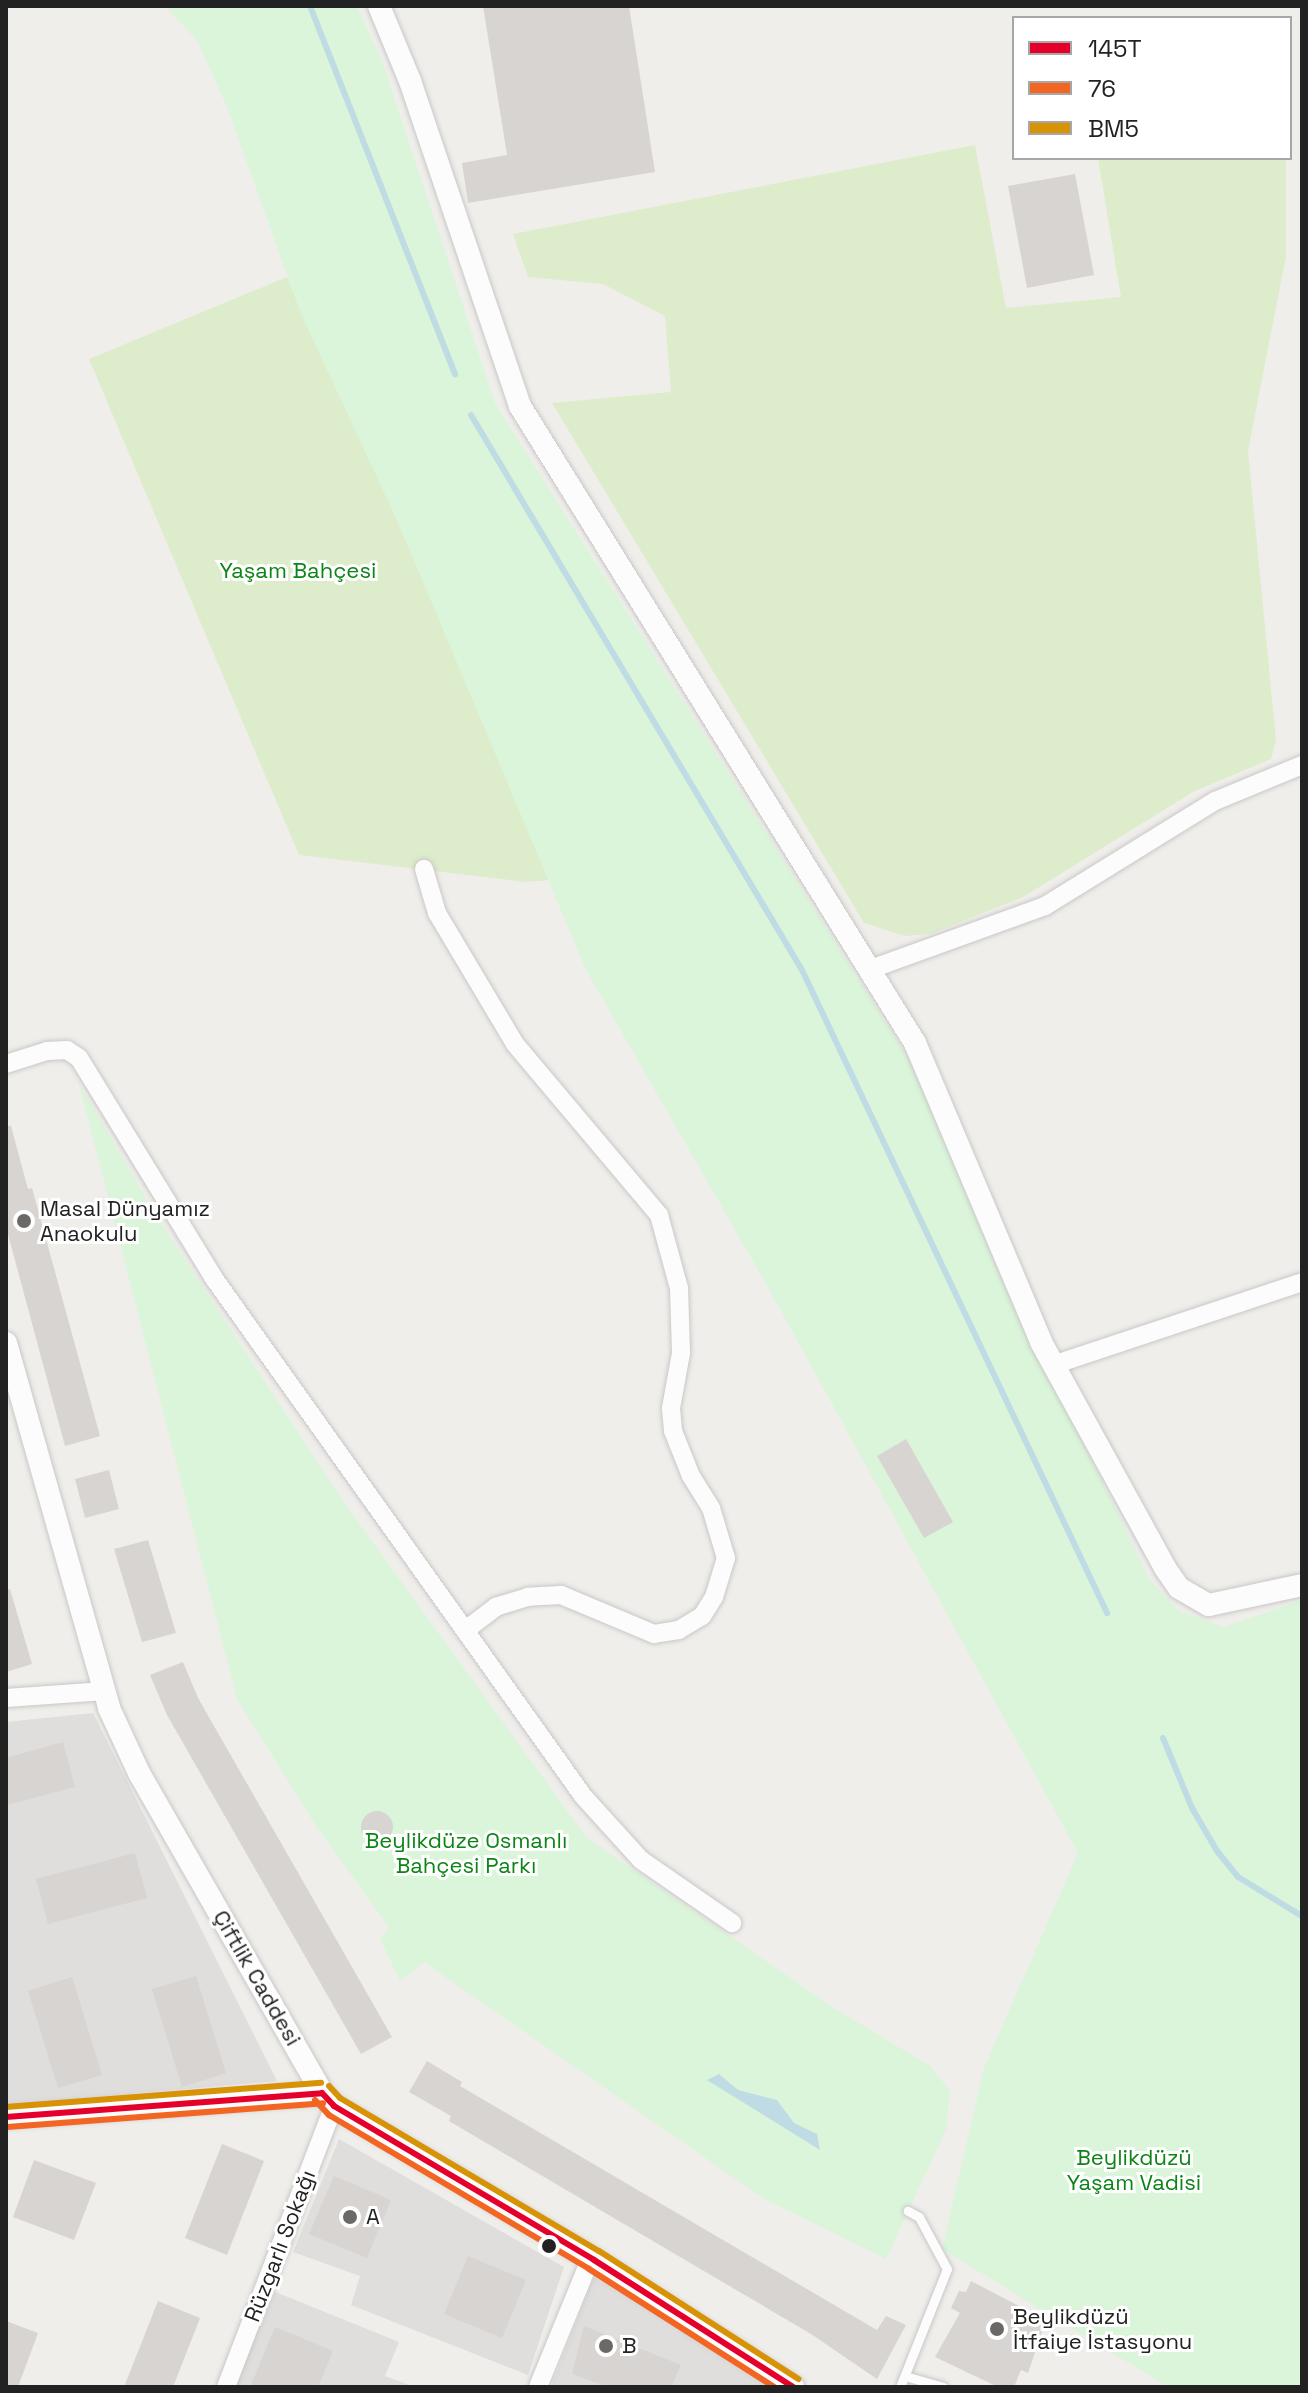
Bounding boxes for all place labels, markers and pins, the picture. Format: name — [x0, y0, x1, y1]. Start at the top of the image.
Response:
place label: Masal Dünyamız Anaokulu — [40, 1195, 210, 1246]
marker: Masal Dünyamız Anaokulu — [15, 1212, 33, 1230]
place label: A — [366, 2204, 380, 2230]
marker: A — [341, 2208, 359, 2226]
unlabelled marker — [541, 2238, 557, 2254]
place label: Beylikdüzü İtfaiye İstasyonu — [1013, 2303, 1192, 2354]
marker: Beylikdüzü İtfaiye İstasyonu — [988, 2320, 1006, 2338]
place label: B — [622, 2333, 637, 2359]
marker: B — [597, 2337, 615, 2355]

